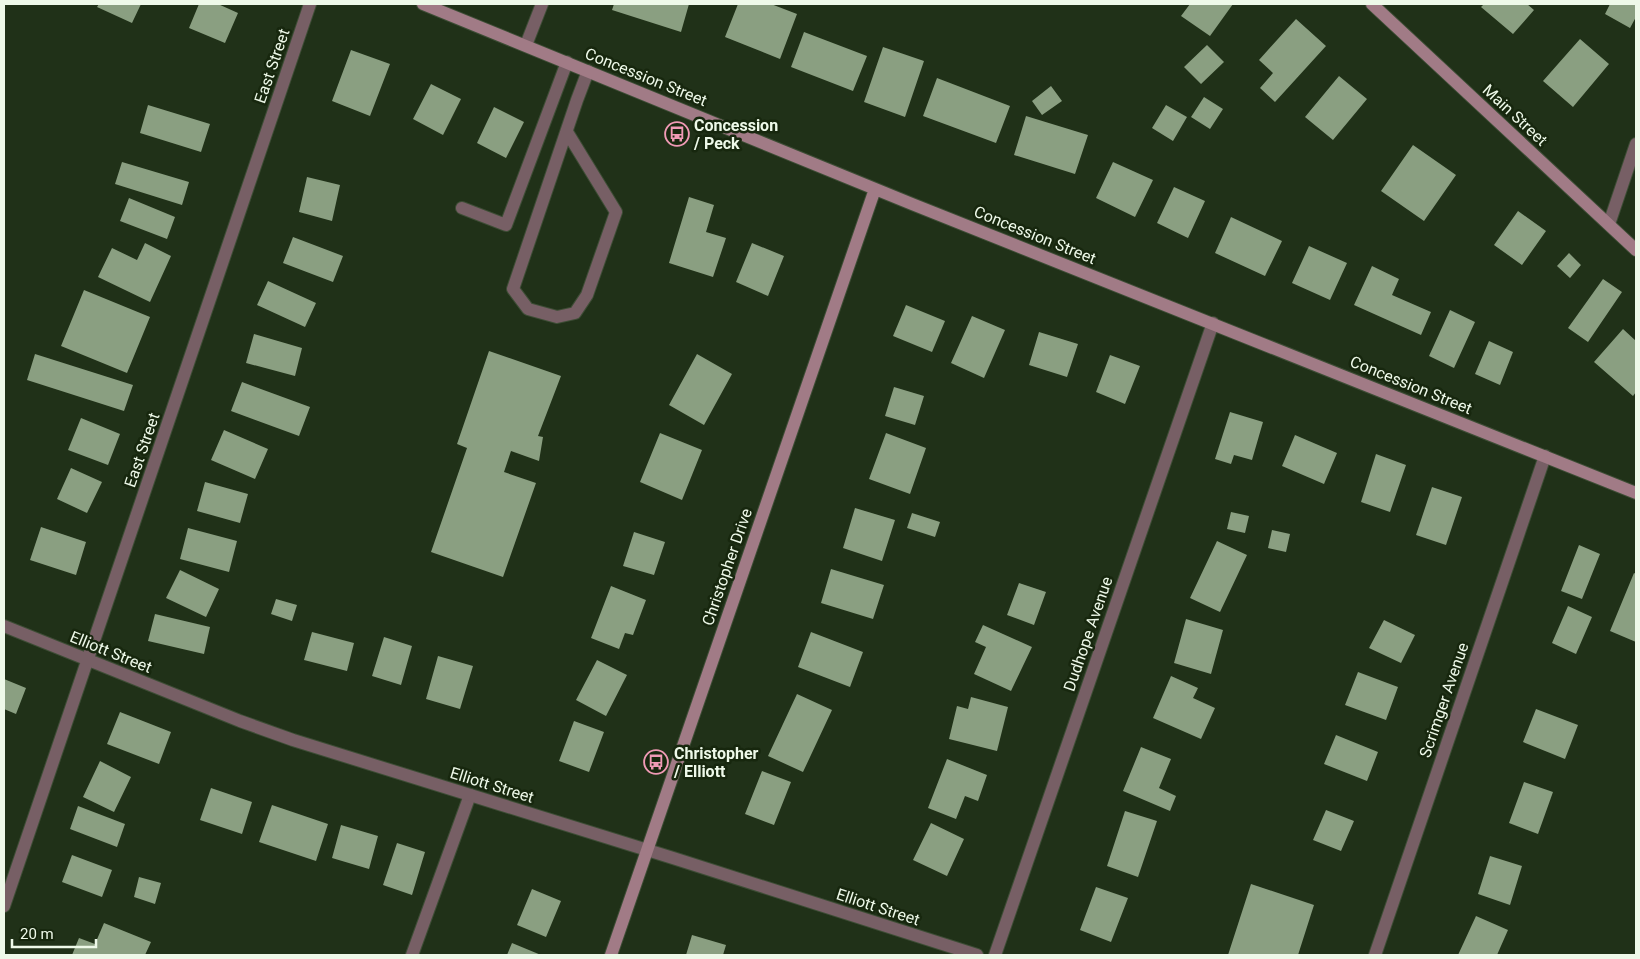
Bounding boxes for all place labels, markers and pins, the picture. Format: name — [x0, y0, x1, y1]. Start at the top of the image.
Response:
place label: Concession / Peck — [693, 116, 778, 153]
bus stop icon: Concession / Peck — [664, 121, 690, 147]
place label: Christopher / Elliott — [673, 744, 759, 781]
bus stop icon: Christopher / Elliott — [643, 749, 669, 775]

